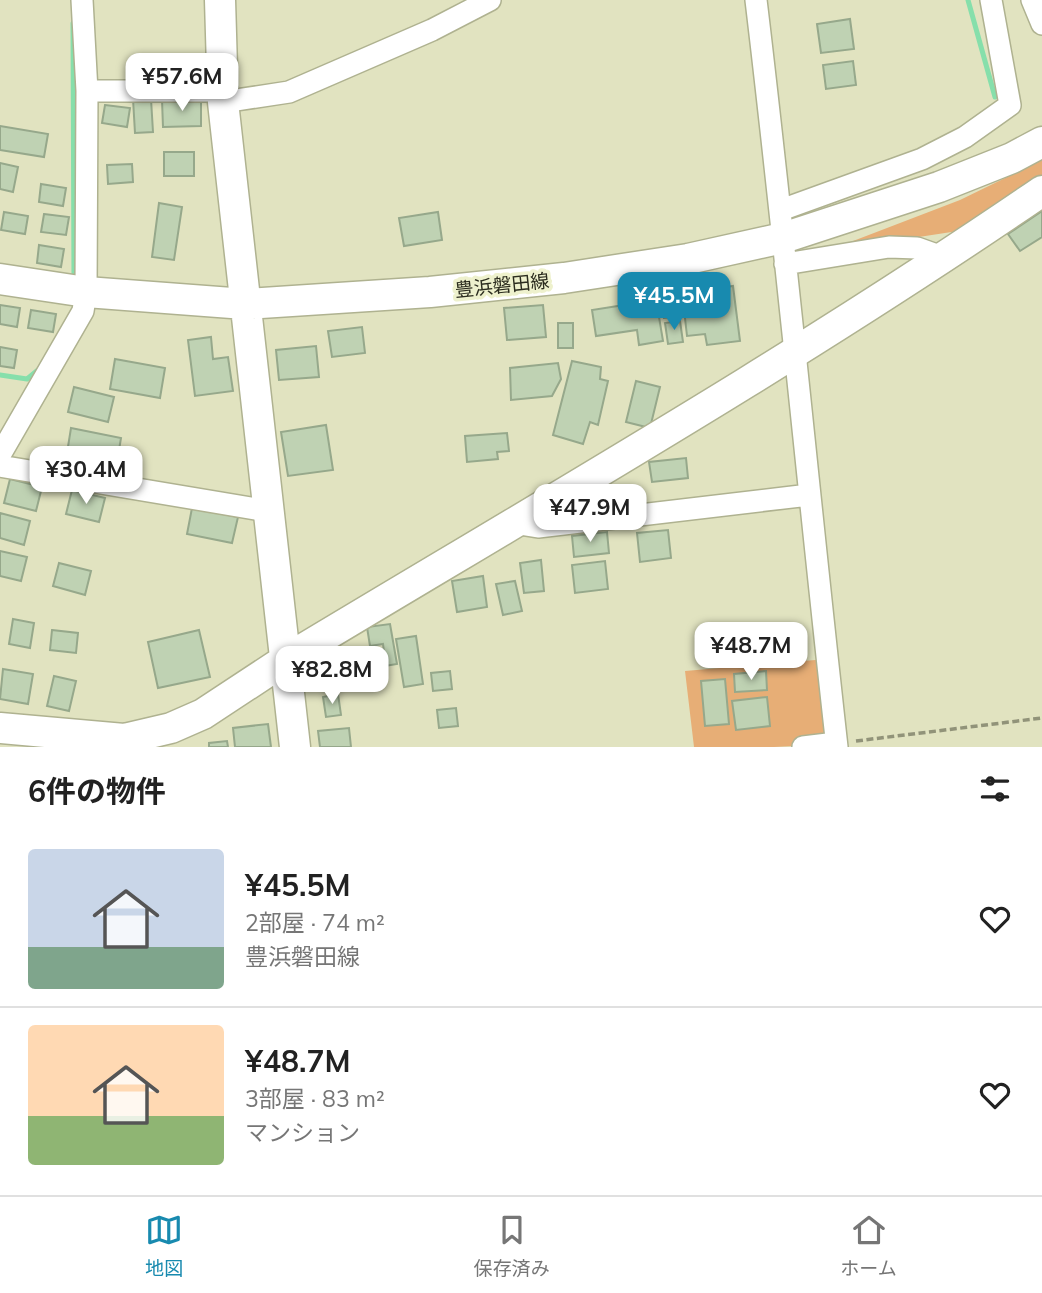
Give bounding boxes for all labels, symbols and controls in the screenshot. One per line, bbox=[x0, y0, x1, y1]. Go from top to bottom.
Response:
pin: ¥57.6M bbox=[125, 54, 239, 113]
text: ¥57.6M bbox=[142, 61, 222, 90]
street label: 豊浜磐田線 bbox=[453, 268, 551, 302]
pin: ¥45.5M bbox=[617, 272, 731, 332]
text: ¥45.5M bbox=[634, 280, 714, 309]
pin: ¥30.4M bbox=[29, 447, 143, 506]
text: ¥30.4M bbox=[46, 454, 126, 483]
pin: ¥47.9M bbox=[533, 484, 647, 544]
text: ¥47.9M bbox=[550, 492, 630, 521]
pin: ¥48.7M bbox=[694, 622, 808, 682]
text: ¥48.7M bbox=[711, 630, 791, 659]
pin: ¥82.8M bbox=[275, 646, 389, 706]
text: ¥82.8M bbox=[292, 654, 372, 683]
icon: filters bbox=[976, 770, 1014, 808]
text: 6件の物件 bbox=[28, 772, 166, 810]
text: ¥45.5M bbox=[245, 866, 351, 904]
icon: home bbox=[84, 877, 168, 961]
icon: heart bbox=[976, 900, 1014, 938]
text: 2部屋 · 74 m² bbox=[245, 908, 385, 937]
text: 豊浜磐田線 bbox=[245, 942, 360, 971]
text: ¥48.7M bbox=[245, 1042, 351, 1080]
icon: home bbox=[84, 1053, 168, 1137]
icon: heart bbox=[976, 1076, 1014, 1114]
text: 3部屋 · 83 m² bbox=[245, 1084, 385, 1113]
text: マンション bbox=[245, 1118, 360, 1147]
tab: 地図 bbox=[145, 1211, 183, 1280]
tab: 保存済み bbox=[474, 1211, 550, 1280]
tab: ホーム bbox=[840, 1211, 897, 1280]

